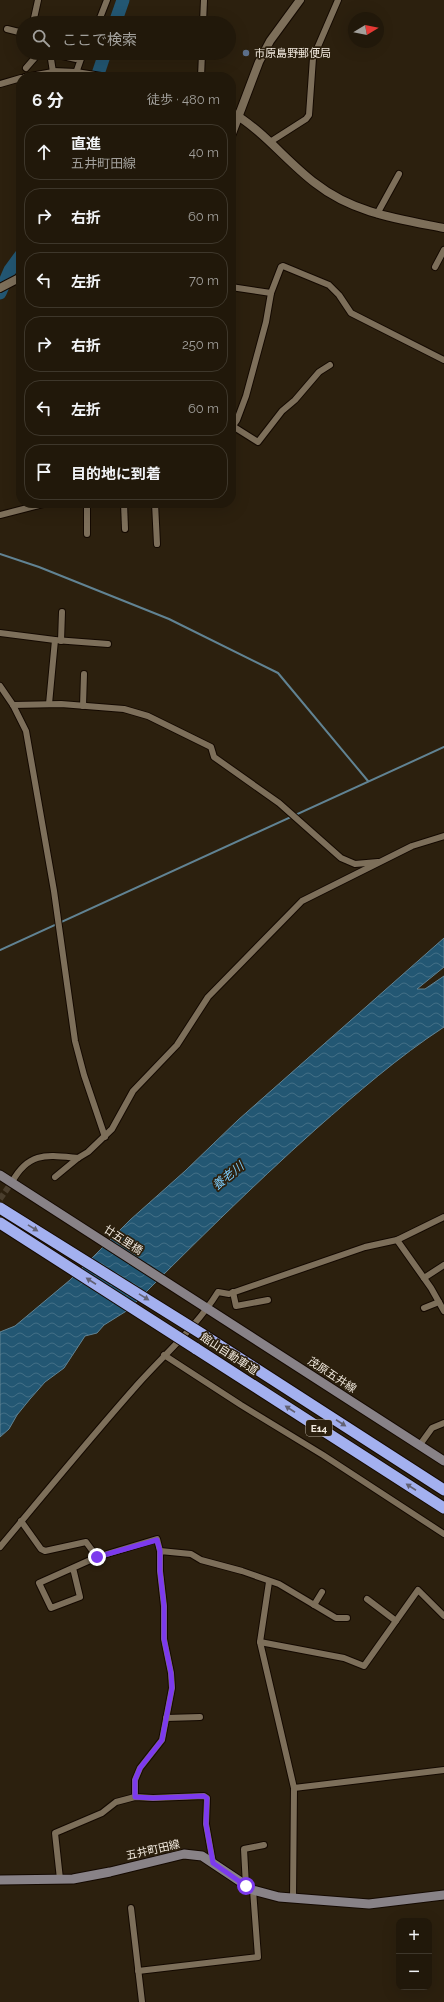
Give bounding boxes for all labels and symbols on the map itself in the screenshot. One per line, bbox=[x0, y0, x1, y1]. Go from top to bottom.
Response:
north arrow bbox=[348, 12, 384, 48]
place label: 市原島野郵便局 bbox=[254, 47, 331, 60]
marker: 市原島野郵便局 bbox=[241, 48, 251, 58]
water label: 養老川 bbox=[210, 1158, 248, 1193]
street label: 廿五里橋 bbox=[101, 1223, 145, 1257]
one-way arrow bbox=[28, 1224, 38, 1232]
one-way arrow bbox=[86, 1277, 96, 1285]
one-way arrow bbox=[139, 1293, 149, 1301]
street label: 館山自動車道 bbox=[198, 1331, 260, 1377]
street label: 茂原五井線 bbox=[305, 1355, 359, 1395]
one-way arrow bbox=[285, 1405, 296, 1413]
one-way arrow bbox=[335, 1419, 347, 1426]
road number: E14 bbox=[306, 1420, 332, 1436]
one-way arrow bbox=[406, 1483, 416, 1491]
route end bbox=[88, 1548, 106, 1566]
street label: 五井町田線 bbox=[125, 1837, 181, 1863]
route start bbox=[237, 1877, 255, 1895]

